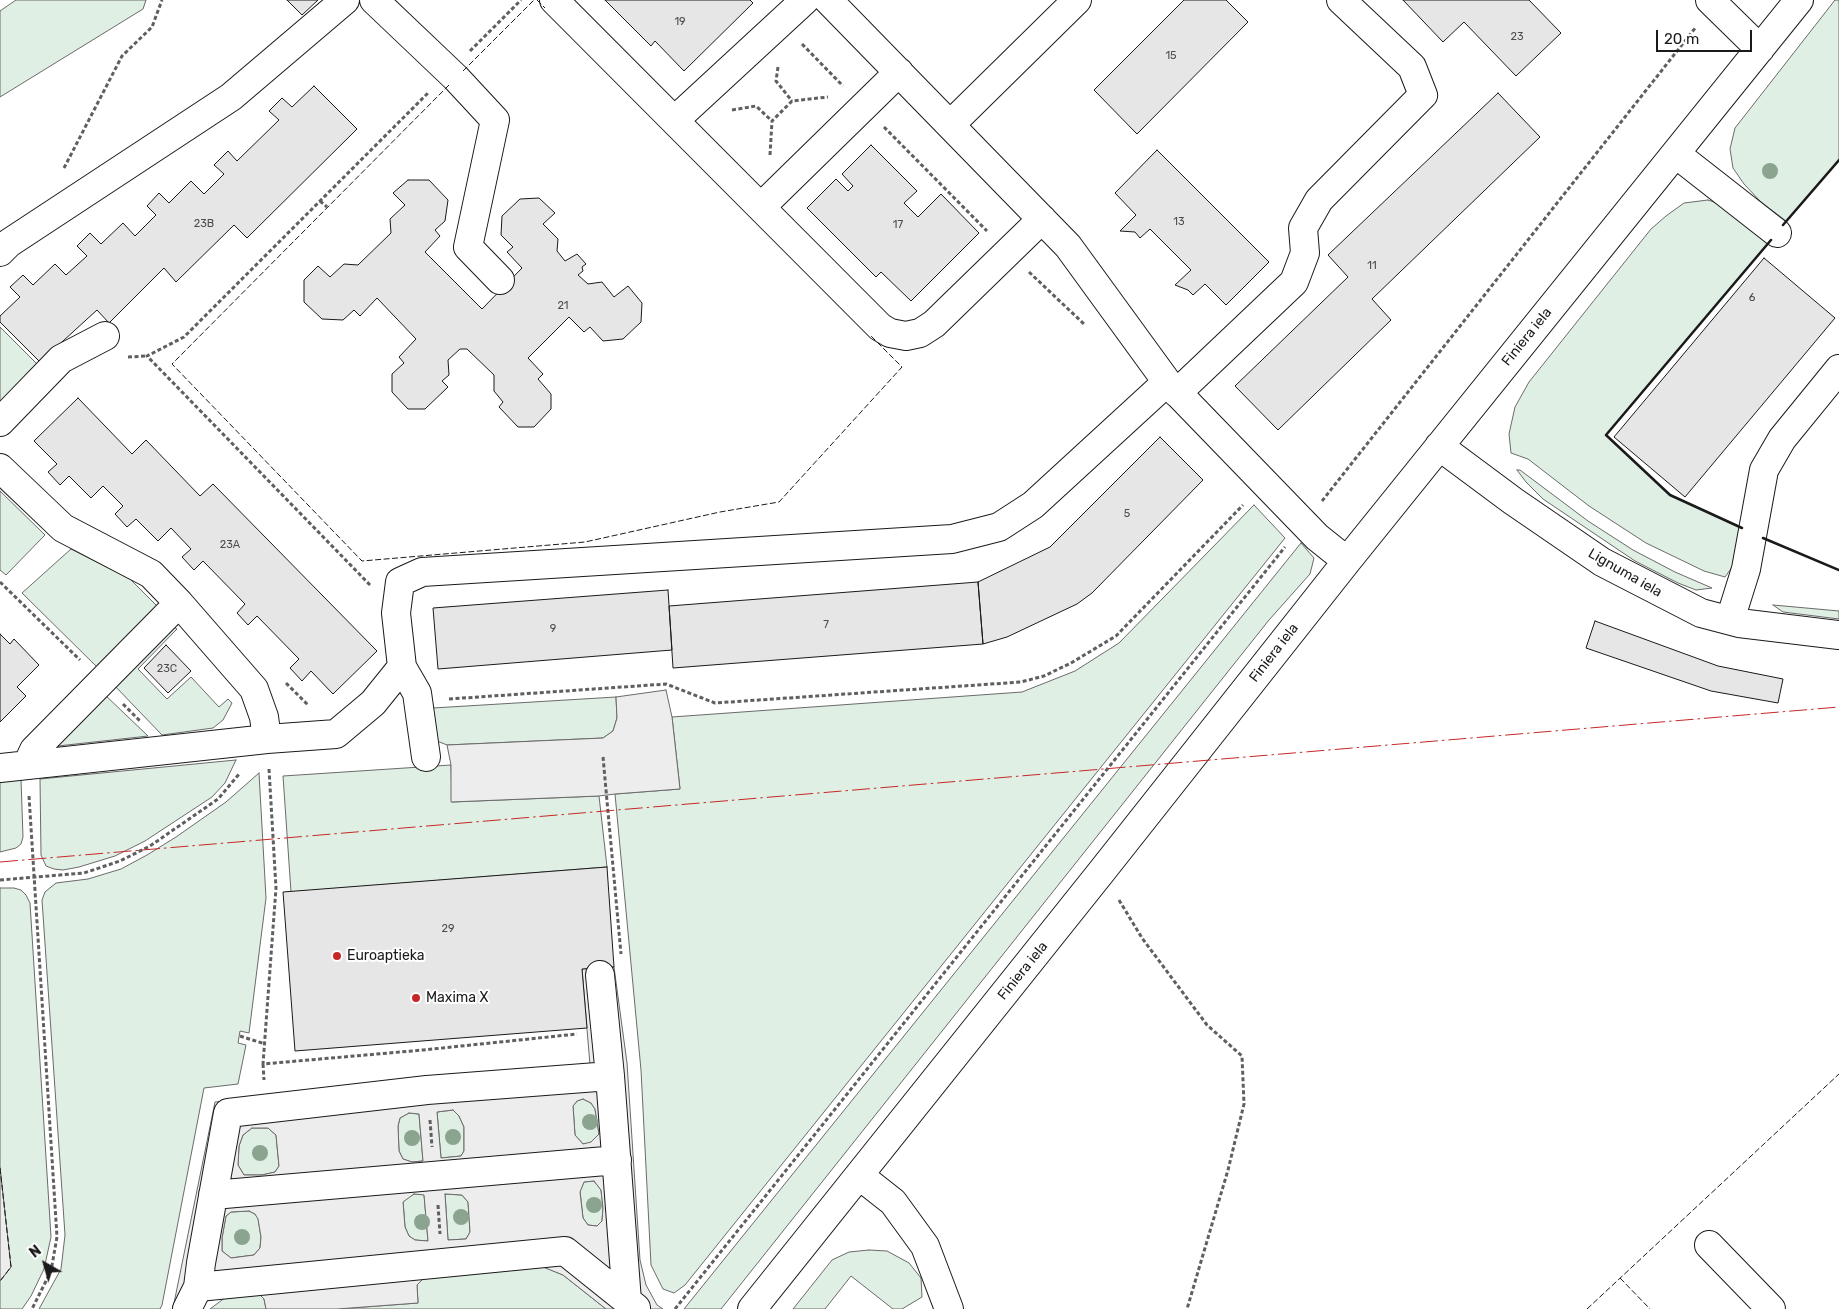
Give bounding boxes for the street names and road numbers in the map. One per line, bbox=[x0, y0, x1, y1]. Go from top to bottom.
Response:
street label: Finiera iela bbox=[1498, 305, 1556, 369]
street label: Lignuma iela bbox=[1585, 545, 1665, 601]
street label: Finiera iela bbox=[1246, 620, 1302, 686]
street label: Finiera iela bbox=[994, 939, 1052, 1003]

